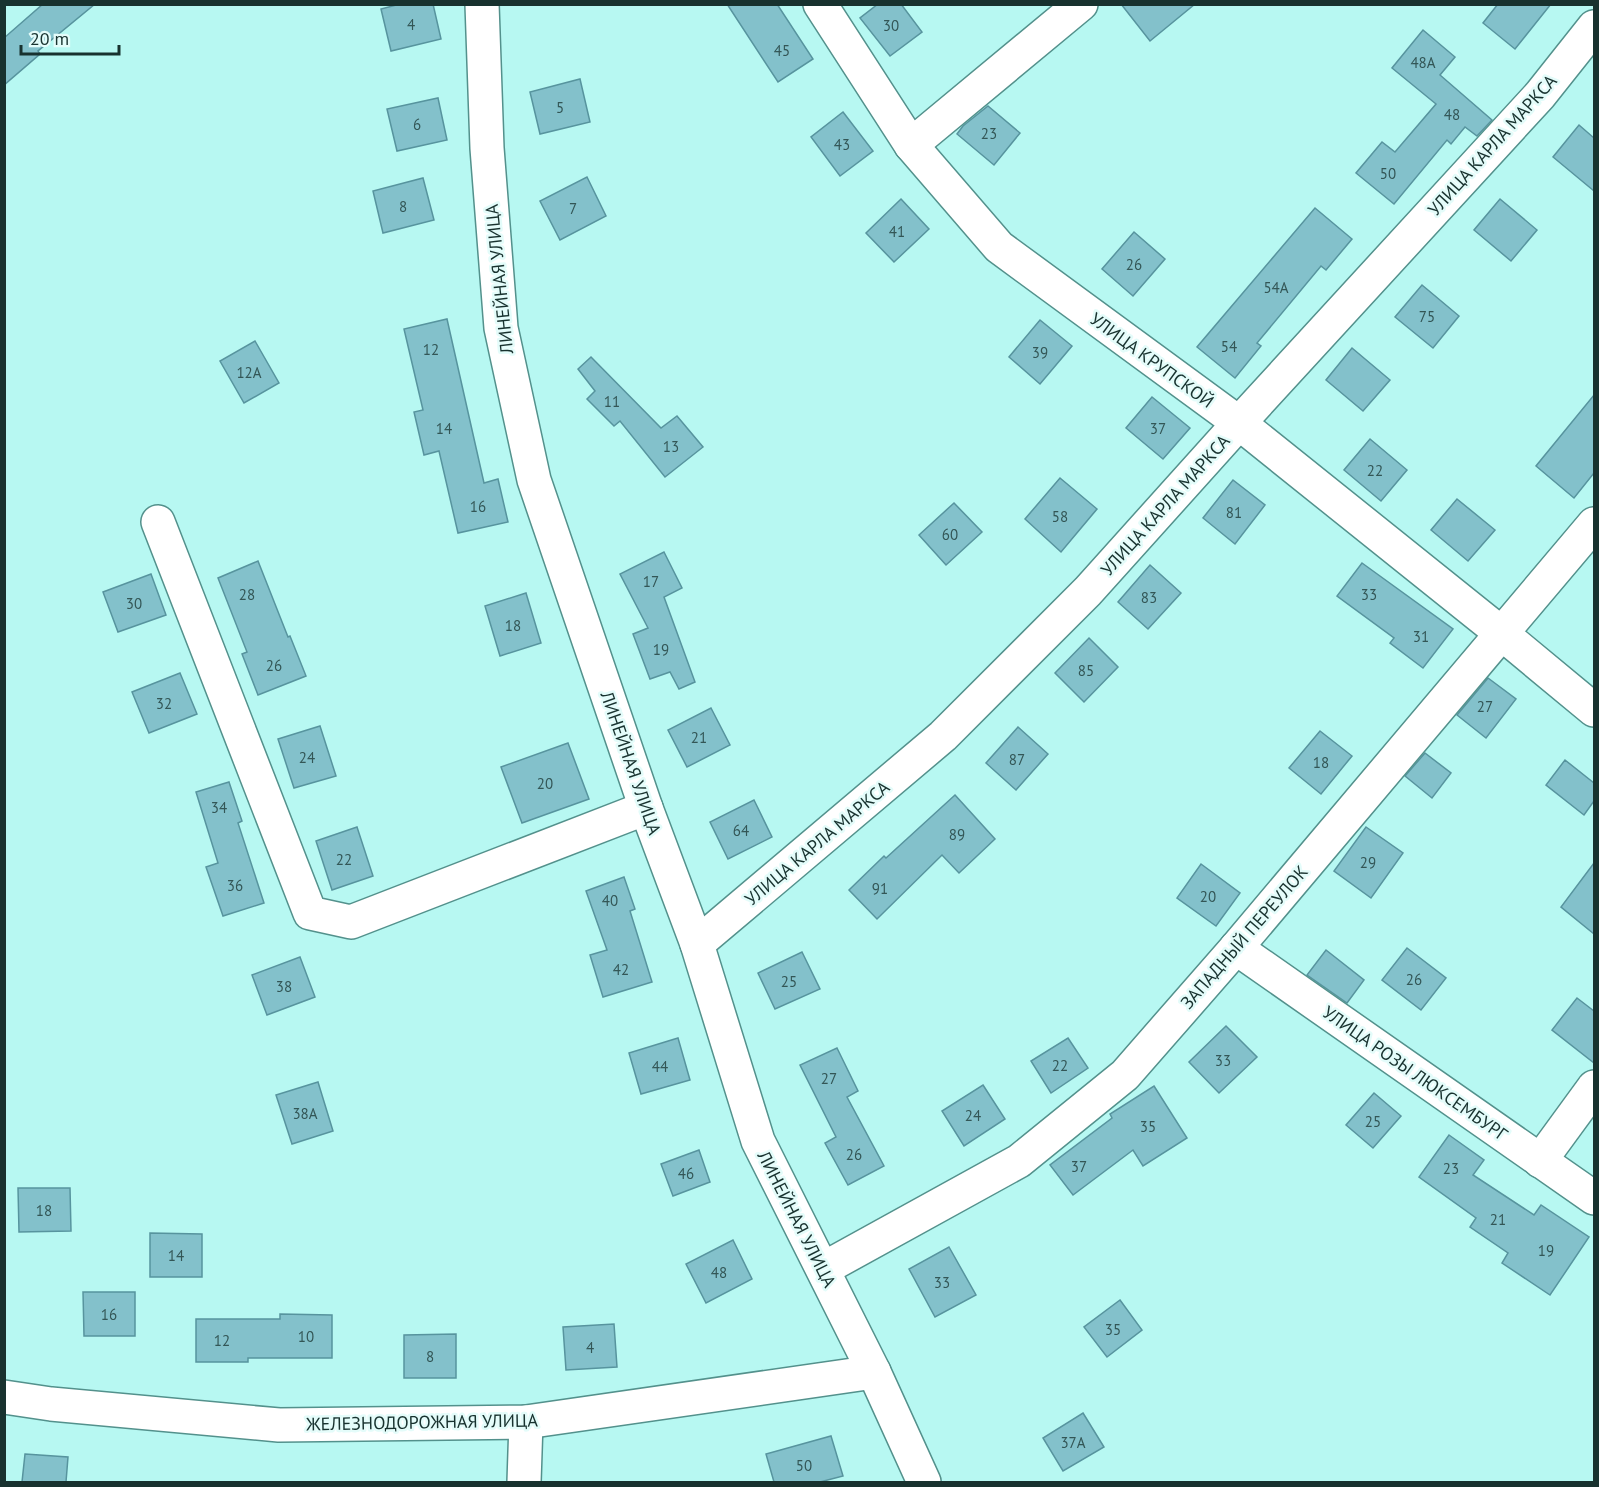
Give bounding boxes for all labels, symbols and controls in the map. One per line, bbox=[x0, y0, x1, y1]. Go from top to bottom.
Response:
house number: 4 bbox=[407, 15, 415, 34]
house number: 30 bbox=[883, 16, 899, 35]
scale bar bbox=[21, 18, 118, 56]
text: 20 m bbox=[30, 27, 69, 50]
house number: 45 bbox=[774, 41, 790, 60]
house number: 48А bbox=[1410, 53, 1436, 72]
street label: УЛИЦА КАРЛА МАРКСА bbox=[1423, 69, 1562, 220]
house number: 5 bbox=[556, 98, 564, 117]
house number: 48 bbox=[1444, 105, 1460, 124]
house number: 6 bbox=[413, 115, 421, 134]
house number: 23 bbox=[981, 124, 997, 143]
house number: 43 bbox=[834, 135, 850, 154]
house number: 50 bbox=[1380, 164, 1396, 183]
house number: 8 bbox=[399, 197, 407, 216]
house number: 7 bbox=[569, 199, 577, 218]
street label: ЛИНЕЙНАЯ УЛИЦА bbox=[480, 203, 518, 356]
house number: 41 bbox=[889, 222, 905, 241]
house number: 26 bbox=[1126, 255, 1142, 274]
house number: 54А bbox=[1263, 278, 1289, 297]
street label: УЛИЦА КРУПСКОЙ bbox=[1085, 307, 1219, 413]
house number: 75 bbox=[1419, 307, 1435, 326]
house number: 54 bbox=[1221, 337, 1237, 356]
house number: 12 bbox=[423, 340, 439, 359]
house number: 39 bbox=[1032, 343, 1048, 362]
house number: 12А bbox=[236, 363, 262, 382]
house number: 11 bbox=[604, 392, 620, 411]
house number: 14 bbox=[436, 419, 452, 438]
house number: 37 bbox=[1150, 419, 1166, 438]
street label: УЛИЦА КАРЛА МАРКСА bbox=[1096, 429, 1235, 580]
house number: 13 bbox=[663, 437, 679, 456]
house number: 22 bbox=[1367, 461, 1383, 480]
house number: 16 bbox=[470, 497, 486, 516]
house number: 81 bbox=[1226, 503, 1242, 522]
house number: 58 bbox=[1052, 507, 1068, 526]
house number: 60 bbox=[942, 525, 958, 544]
house number: 17 bbox=[643, 572, 659, 591]
house number: 28 bbox=[239, 585, 255, 604]
house number: 33 bbox=[1361, 585, 1377, 604]
house number: 83 bbox=[1141, 588, 1157, 607]
house number: 30 bbox=[126, 594, 142, 613]
house number: 18 bbox=[505, 616, 521, 635]
house number: 31 bbox=[1413, 627, 1429, 646]
house number: 19 bbox=[653, 640, 669, 659]
house number: 26 bbox=[266, 656, 282, 675]
house number: 85 bbox=[1078, 661, 1094, 680]
street label: ЛИНЕЙНАЯ УЛИЦА bbox=[595, 687, 667, 838]
house number: 32 bbox=[156, 694, 172, 713]
house number: 27 bbox=[1477, 697, 1493, 716]
house number: 21 bbox=[691, 728, 707, 747]
house number: 24 bbox=[299, 748, 315, 767]
house number: 87 bbox=[1009, 750, 1025, 769]
house number: 18 bbox=[1313, 753, 1329, 772]
house number: 20 bbox=[537, 774, 553, 793]
street label: УЛИЦА КАРЛА МАРКСА bbox=[740, 775, 894, 910]
house number: 34 bbox=[211, 798, 227, 817]
house number: 64 bbox=[733, 821, 749, 840]
house number: 89 bbox=[949, 825, 965, 844]
house number: 22 bbox=[336, 850, 352, 869]
house number: 29 bbox=[1360, 853, 1376, 872]
street label: ЗАПАДНЫЙ ПЕРЕУЛОК bbox=[1175, 860, 1313, 1014]
house number: 36 bbox=[227, 876, 243, 895]
house number: 91 bbox=[872, 879, 888, 898]
house number: 20 bbox=[1200, 887, 1216, 906]
house number: 40 bbox=[602, 891, 618, 910]
house number: 42 bbox=[613, 960, 629, 979]
house number: 26 bbox=[1406, 970, 1422, 989]
house number: 25 bbox=[781, 972, 797, 991]
house number: 38 bbox=[276, 977, 292, 996]
street label: УЛИЦА РОЗЫ ЛЮКСЕМБУРГ bbox=[1318, 1000, 1513, 1146]
house number: 33 bbox=[1215, 1051, 1231, 1070]
house number: 22 bbox=[1052, 1056, 1068, 1075]
house number: 44 bbox=[652, 1057, 668, 1076]
house number: 27 bbox=[821, 1069, 837, 1088]
house number: 38А bbox=[292, 1104, 318, 1123]
house number: 24 bbox=[965, 1106, 981, 1125]
house number: 25 bbox=[1365, 1112, 1381, 1131]
house number: 35 bbox=[1140, 1117, 1156, 1136]
house number: 26 bbox=[846, 1145, 862, 1164]
street label: ЛИНЕЙНАЯ УЛИЦА bbox=[752, 1146, 842, 1292]
house number: 37 bbox=[1071, 1157, 1087, 1176]
house number: 23 bbox=[1443, 1159, 1459, 1178]
house number: 46 bbox=[678, 1164, 694, 1183]
house number: 18 bbox=[36, 1201, 52, 1220]
house number: 21 bbox=[1490, 1210, 1506, 1229]
house number: 19 bbox=[1538, 1241, 1554, 1260]
house number: 14 bbox=[168, 1246, 184, 1265]
house number: 48 bbox=[711, 1263, 727, 1282]
house number: 33 bbox=[934, 1273, 950, 1292]
house number: 16 bbox=[101, 1305, 117, 1324]
house number: 35 bbox=[1105, 1320, 1121, 1339]
house number: 10 bbox=[298, 1327, 314, 1346]
house number: 12 bbox=[214, 1331, 230, 1350]
house number: 4 bbox=[586, 1338, 594, 1357]
house number: 8 bbox=[426, 1347, 434, 1366]
street label: ЖЕЛЕЗНОДОРОЖНАЯ УЛИЦА bbox=[305, 1408, 538, 1436]
house number: 37А bbox=[1060, 1433, 1086, 1452]
house number: 50 bbox=[796, 1456, 812, 1475]

